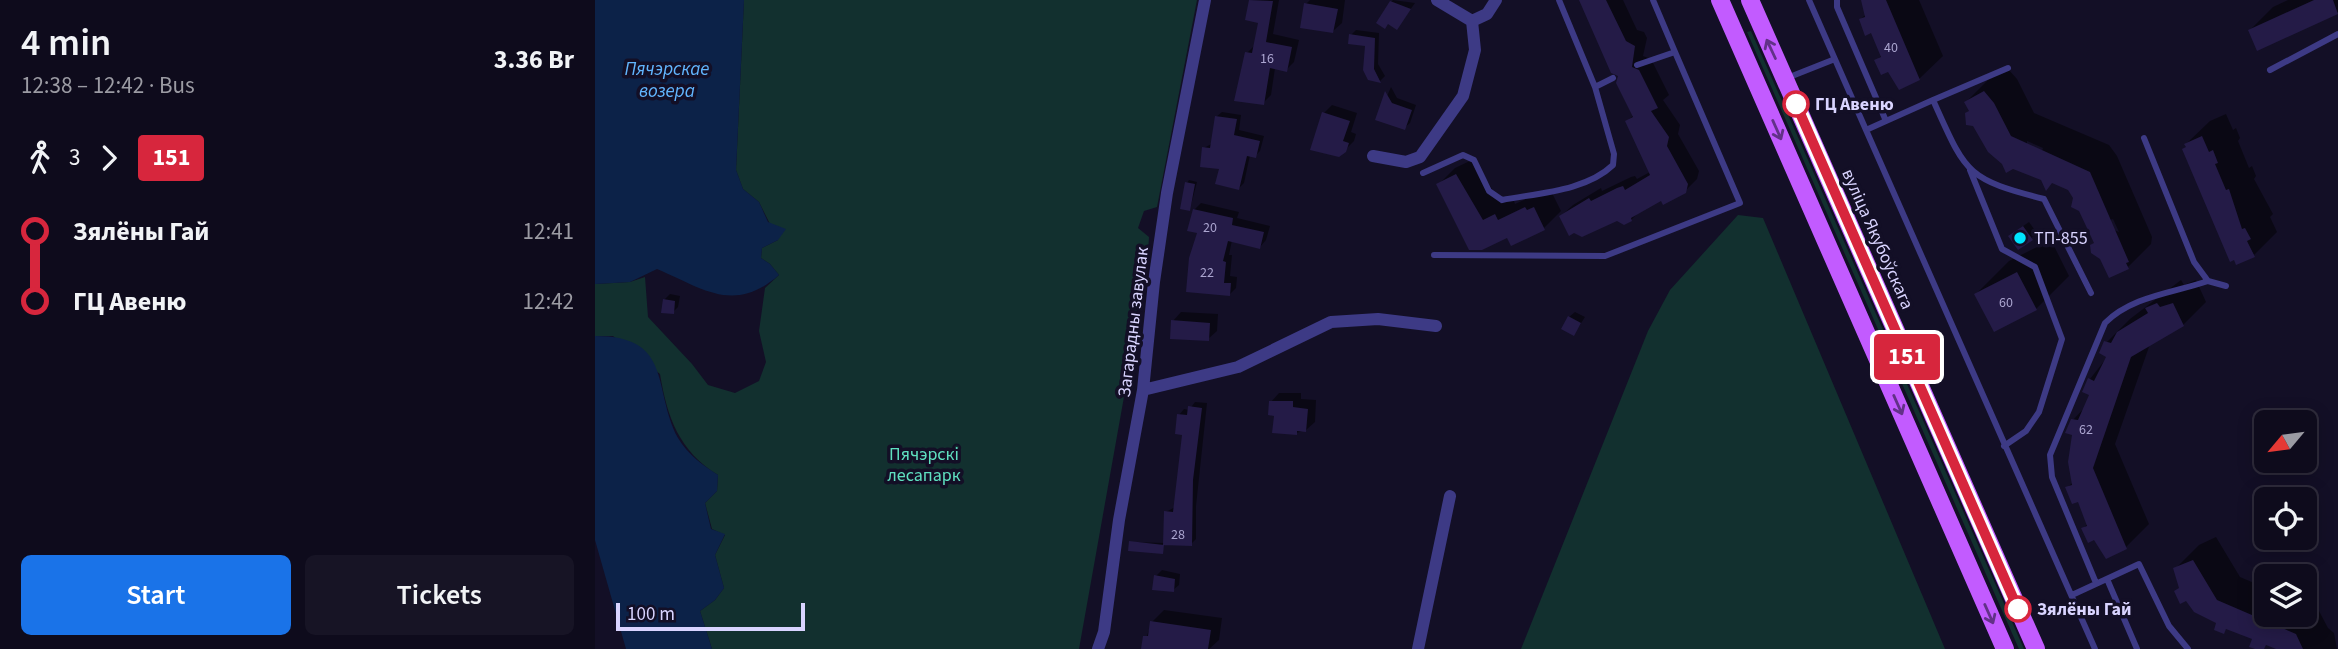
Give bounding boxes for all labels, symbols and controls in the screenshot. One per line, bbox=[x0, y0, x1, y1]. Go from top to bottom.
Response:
text: 4 min bbox=[21, 16, 111, 70]
house number: 40 bbox=[1884, 38, 1898, 58]
one-way arrow bbox=[1764, 39, 1777, 60]
text: 3.36 Br bbox=[494, 41, 574, 78]
house number: 16 bbox=[1260, 49, 1274, 69]
water label: Пячэрскае возера bbox=[625, 56, 709, 105]
text: 12:38 – 12:42 · Bus bbox=[21, 69, 195, 102]
marker: ГЦ Авеню bbox=[1783, 91, 1809, 117]
place label: ГЦ Авеню bbox=[1815, 92, 1894, 117]
one-way arrow bbox=[1771, 118, 1784, 140]
icon: walk bbox=[21, 139, 59, 177]
icon: forward bbox=[90, 139, 128, 177]
text: 151 bbox=[152, 140, 190, 175]
text: 3 bbox=[69, 141, 80, 174]
street label: вуліца Якубоўскага bbox=[1835, 165, 1920, 313]
text: Зялёны Гай bbox=[73, 213, 210, 250]
text: 12:41 bbox=[523, 215, 574, 248]
house number: 20 bbox=[1203, 218, 1217, 238]
place label: ТП-855 bbox=[2034, 226, 2088, 251]
marker: ТП-855 bbox=[2012, 230, 2028, 246]
street label: Загарадны завулак bbox=[1112, 245, 1155, 399]
house number: 22 bbox=[1200, 263, 1214, 283]
text: ГЦ Авеню bbox=[73, 283, 187, 320]
text: 12:42 bbox=[523, 285, 574, 318]
house number: 60 bbox=[1999, 293, 2013, 313]
line badge: 151 bbox=[1867, 334, 1947, 380]
text: 151 bbox=[1888, 339, 1926, 374]
one-way arrow bbox=[1892, 394, 1905, 416]
north arrow bbox=[2254, 410, 2317, 472]
map controls bbox=[2254, 410, 2317, 627]
house number: 62 bbox=[2079, 420, 2093, 440]
park label: Пячэрскі лесапарк bbox=[887, 442, 961, 488]
button: locate bbox=[2254, 487, 2317, 550]
house number: 28 bbox=[1171, 525, 1185, 545]
button: Start bbox=[21, 555, 291, 635]
button: Tickets bbox=[305, 555, 574, 635]
button: layers bbox=[2254, 564, 2317, 627]
marker: Зялёны Гай bbox=[2005, 596, 2031, 622]
place label: Зялёны Гай bbox=[2037, 597, 2132, 622]
scale bar bbox=[616, 600, 805, 632]
text: 100 m bbox=[627, 601, 675, 628]
one-way arrow bbox=[1983, 603, 1996, 624]

